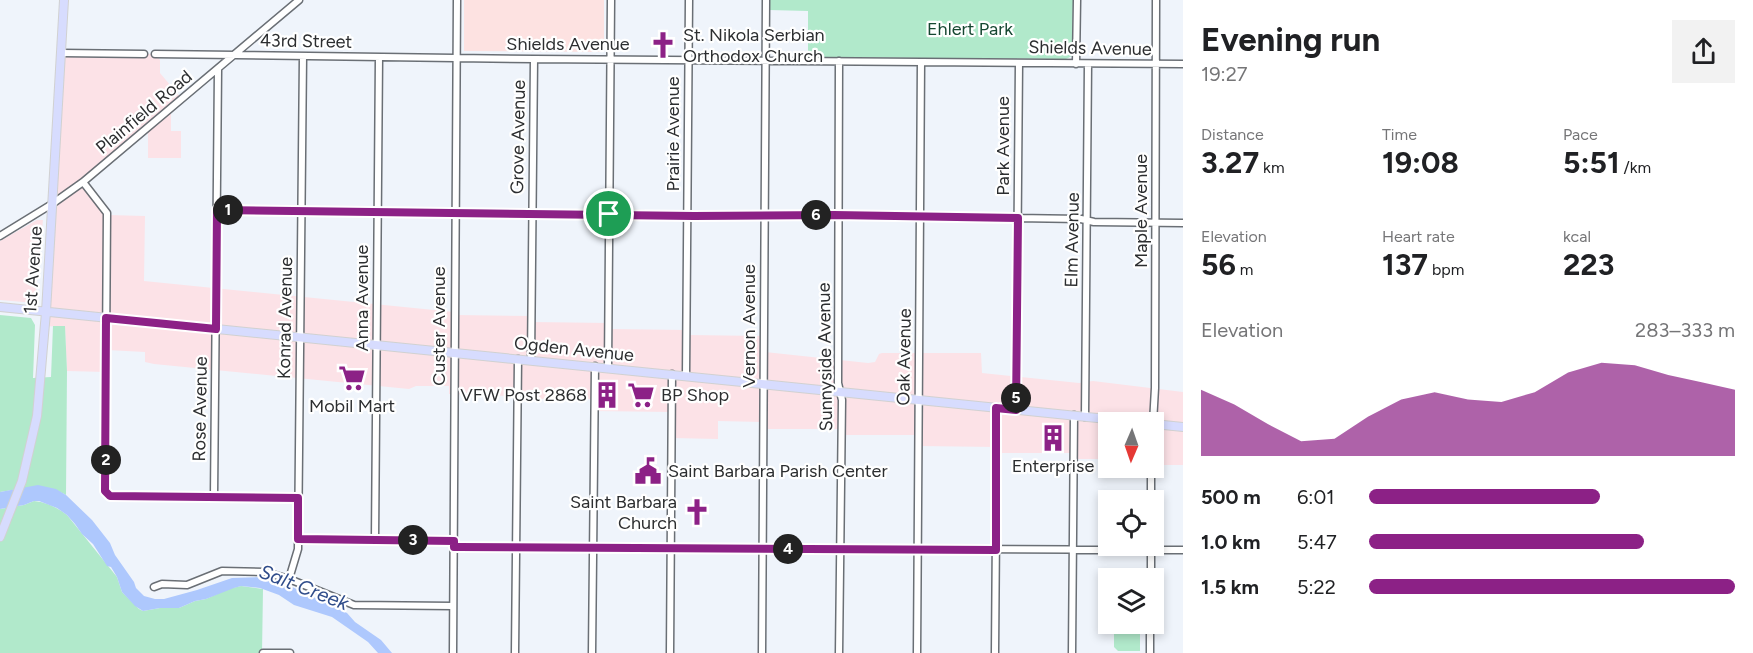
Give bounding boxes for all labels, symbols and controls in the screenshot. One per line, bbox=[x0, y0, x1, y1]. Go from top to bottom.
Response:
park label: Ehlert Park bbox=[927, 18, 1013, 40]
text: Evening run bbox=[1201, 20, 1380, 59]
button: share bbox=[1672, 20, 1735, 83]
place label: St. Nikola Serbian Orthodox Church bbox=[683, 24, 825, 67]
street label: 43rd Street bbox=[260, 29, 353, 53]
church icon: St. Nikola Serbian Orthodox Church bbox=[648, 30, 678, 60]
street label: Shields Avenue bbox=[506, 33, 630, 55]
street label: Shields Avenue bbox=[1028, 36, 1152, 60]
text: 19:27 bbox=[1201, 62, 1248, 86]
street label: Plainfield Road bbox=[91, 65, 197, 159]
street label: Prairie Avenue bbox=[662, 76, 684, 192]
street label: Grove Avenue bbox=[506, 80, 530, 194]
street label: Park Avenue bbox=[992, 96, 1014, 196]
text: Distance bbox=[1201, 125, 1264, 144]
text: Time bbox=[1382, 125, 1417, 144]
text: Pace bbox=[1563, 125, 1598, 144]
text: 3.27 bbox=[1201, 144, 1259, 181]
text: 19:08 bbox=[1382, 144, 1459, 181]
text: 5:51 bbox=[1563, 144, 1620, 181]
street label: Maple Avenue bbox=[1130, 154, 1152, 268]
text: km bbox=[1259, 158, 1285, 177]
text: /km bbox=[1620, 158, 1651, 177]
pin bbox=[583, 188, 634, 239]
street label: Elm Avenue bbox=[1060, 192, 1084, 288]
pin: 1 bbox=[213, 195, 243, 225]
icon: arrive bbox=[592, 197, 625, 230]
text: 1 bbox=[225, 200, 231, 219]
pin: 6 bbox=[801, 200, 831, 230]
text: 6 bbox=[811, 205, 821, 224]
street label: 1st Avenue bbox=[19, 225, 47, 315]
text: Elevation bbox=[1201, 227, 1267, 246]
text: Heart rate bbox=[1382, 227, 1455, 246]
text: kcal bbox=[1563, 227, 1591, 246]
street label: Anna Avenue bbox=[351, 244, 373, 351]
text: 56 bbox=[1201, 246, 1236, 283]
text: 137 bbox=[1382, 246, 1428, 283]
text: 223 bbox=[1563, 246, 1614, 283]
street label: Konrad Avenue bbox=[273, 256, 297, 379]
text: m bbox=[1236, 260, 1253, 279]
text: bpm bbox=[1428, 260, 1464, 279]
street label: Vernon Avenue bbox=[738, 264, 760, 388]
street label: Custer Avenue bbox=[428, 266, 450, 386]
street label: Sunnyside Avenue bbox=[813, 282, 837, 432]
street label: Oak Avenue bbox=[892, 308, 916, 406]
text: Elevation bbox=[1201, 318, 1283, 342]
text: 283–333 m bbox=[1635, 318, 1735, 342]
street label: Ogden Avenue bbox=[513, 332, 635, 366]
street label: Rose Avenue bbox=[188, 356, 212, 462]
supermarket icon: Mobil Mart bbox=[337, 363, 367, 393]
building icon: VFW Post 2868 bbox=[592, 380, 622, 410]
supermarket icon: BP Shop bbox=[626, 380, 656, 410]
pin: 5 bbox=[1001, 383, 1031, 413]
place label: VFW Post 2868 bbox=[460, 384, 587, 406]
place label: BP Shop bbox=[661, 384, 729, 406]
text: 5 bbox=[1011, 388, 1021, 407]
place label: Mobil Mart bbox=[309, 395, 395, 417]
north arrow bbox=[1098, 412, 1164, 478]
map controls bbox=[1098, 412, 1164, 634]
building icon: Enterprise bbox=[1038, 423, 1068, 453]
pin: 2 bbox=[91, 445, 121, 475]
text: 2 bbox=[101, 450, 111, 469]
place label: Enterprise bbox=[1012, 455, 1094, 477]
public building icon: Saint Barbara Parish Center bbox=[633, 456, 663, 486]
place label: Saint Barbara Parish Center bbox=[668, 460, 887, 482]
text: 500 m bbox=[1201, 485, 1261, 509]
text: 6:01 bbox=[1297, 485, 1334, 509]
button: locate bbox=[1098, 490, 1164, 556]
place label: Saint Barbara Church bbox=[570, 491, 677, 534]
church icon: Saint Barbara Church bbox=[682, 497, 712, 527]
pin: 3 bbox=[398, 525, 428, 555]
text: 3 bbox=[409, 530, 417, 549]
text: 1.0 km bbox=[1201, 530, 1260, 554]
text: 5:47 bbox=[1297, 530, 1337, 554]
pin: 4 bbox=[773, 534, 803, 564]
text: 4 bbox=[783, 539, 793, 558]
water label: Salt Creek bbox=[256, 559, 353, 616]
button: layers bbox=[1098, 568, 1164, 634]
text: 1.5 km bbox=[1201, 575, 1259, 599]
text: 5:22 bbox=[1297, 575, 1336, 599]

